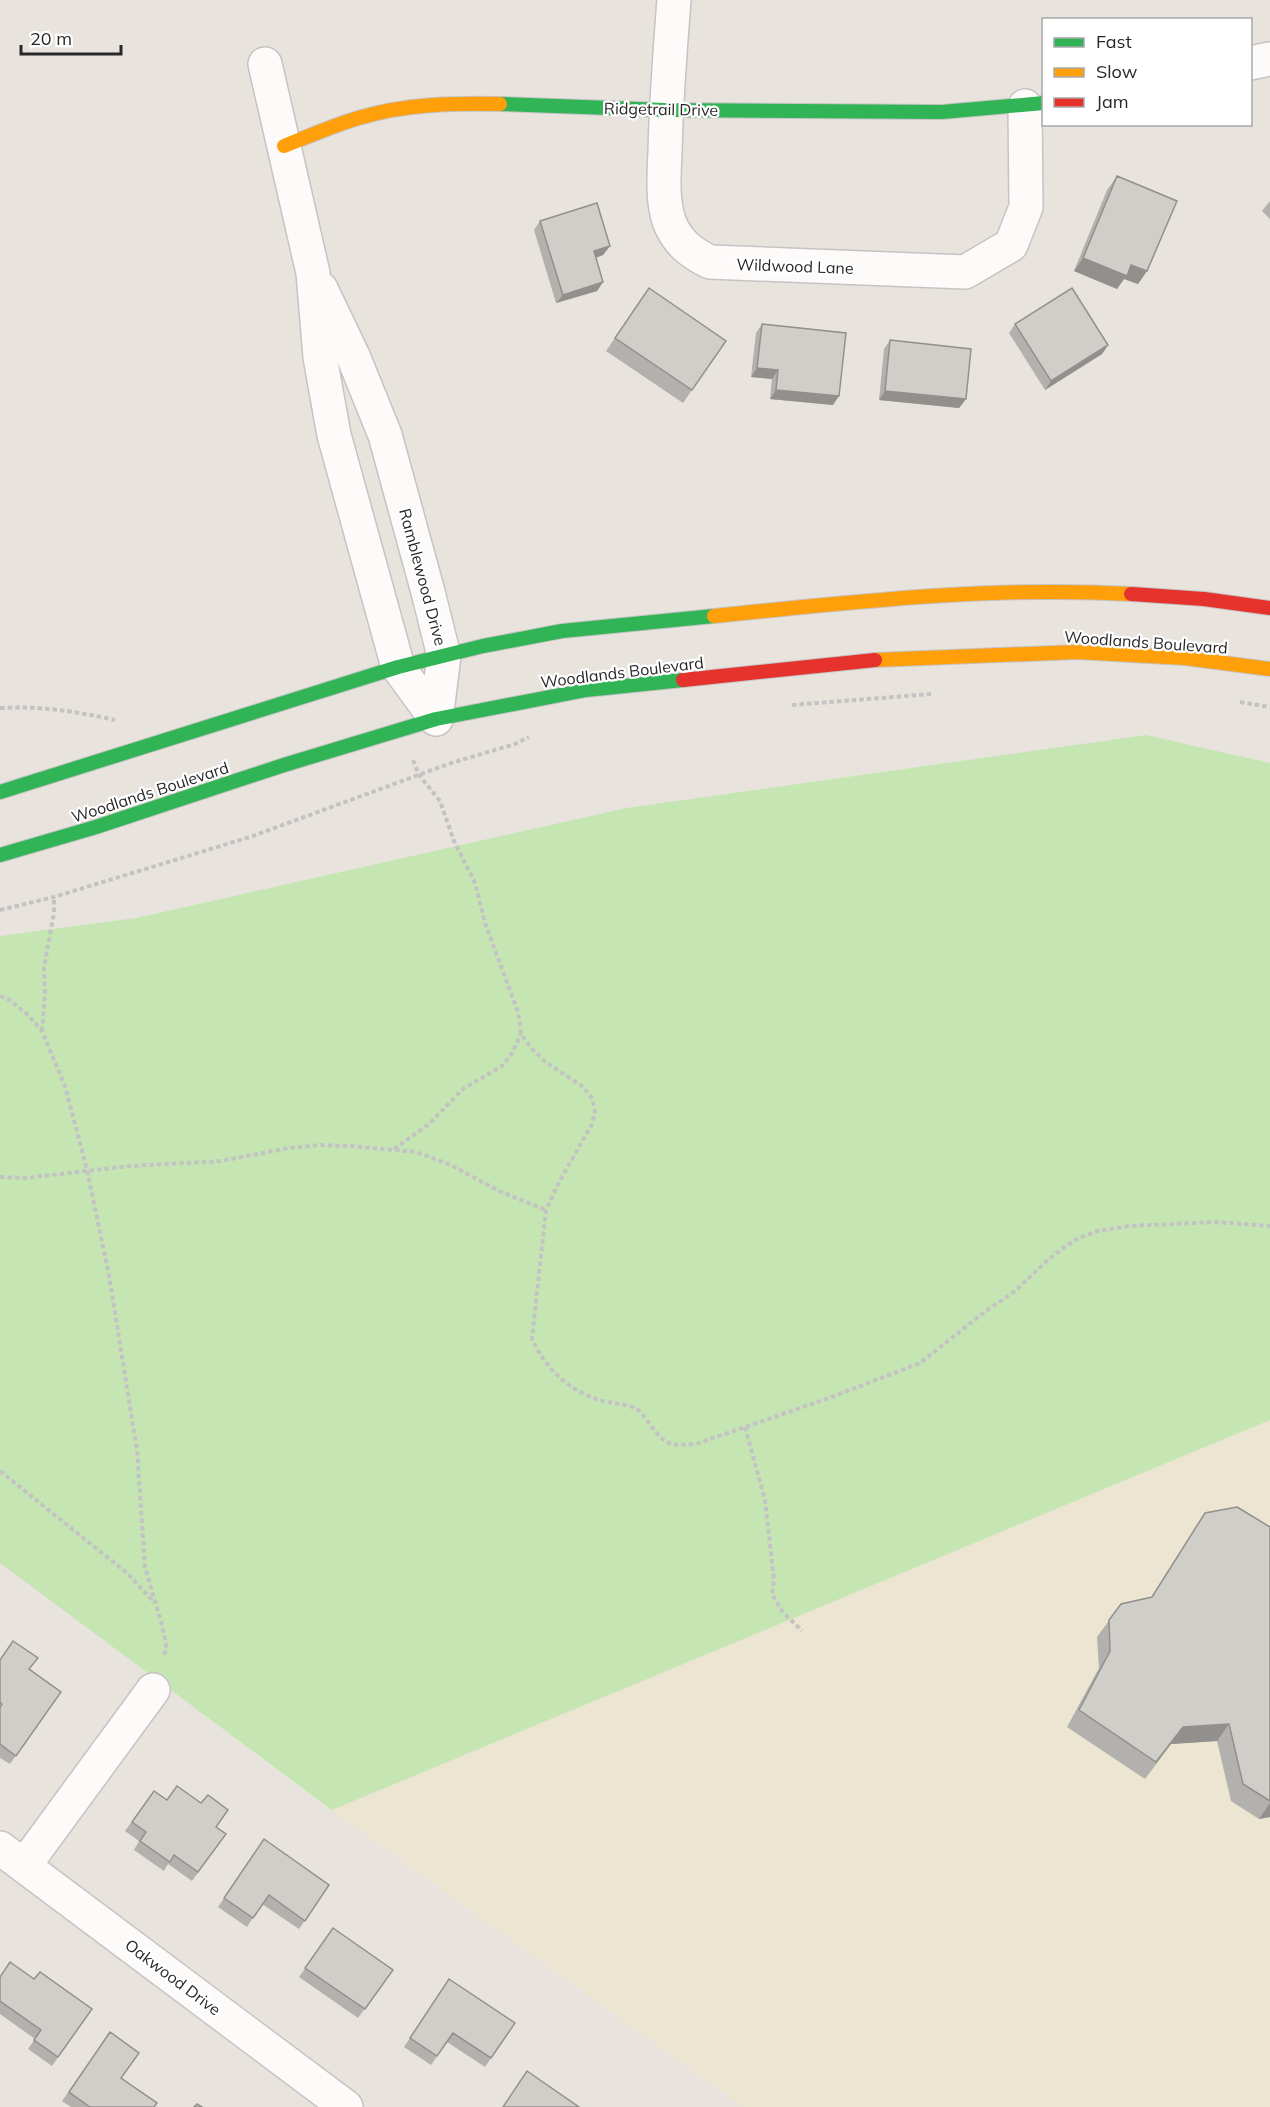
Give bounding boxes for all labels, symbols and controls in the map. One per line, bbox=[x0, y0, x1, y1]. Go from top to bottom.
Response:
scale bar bbox=[21, 18, 122, 56]
legend bbox=[1042, 18, 1252, 126]
text: 20 m bbox=[30, 27, 72, 50]
text: Fast bbox=[1096, 30, 1132, 53]
text: Slow bbox=[1096, 60, 1138, 83]
text: Jam bbox=[1096, 90, 1129, 113]
street label: Ridgetrail Drive bbox=[604, 98, 718, 120]
street label: Wildwood Lane bbox=[736, 254, 854, 278]
street label: Ramblewood Drive bbox=[395, 506, 451, 648]
street label: Woodlands Boulevard bbox=[1063, 626, 1229, 658]
street label: Woodlands Boulevard bbox=[539, 652, 705, 692]
street label: Woodlands Boulevard bbox=[69, 757, 231, 827]
street label: Oakwood Drive bbox=[121, 1935, 225, 2019]

